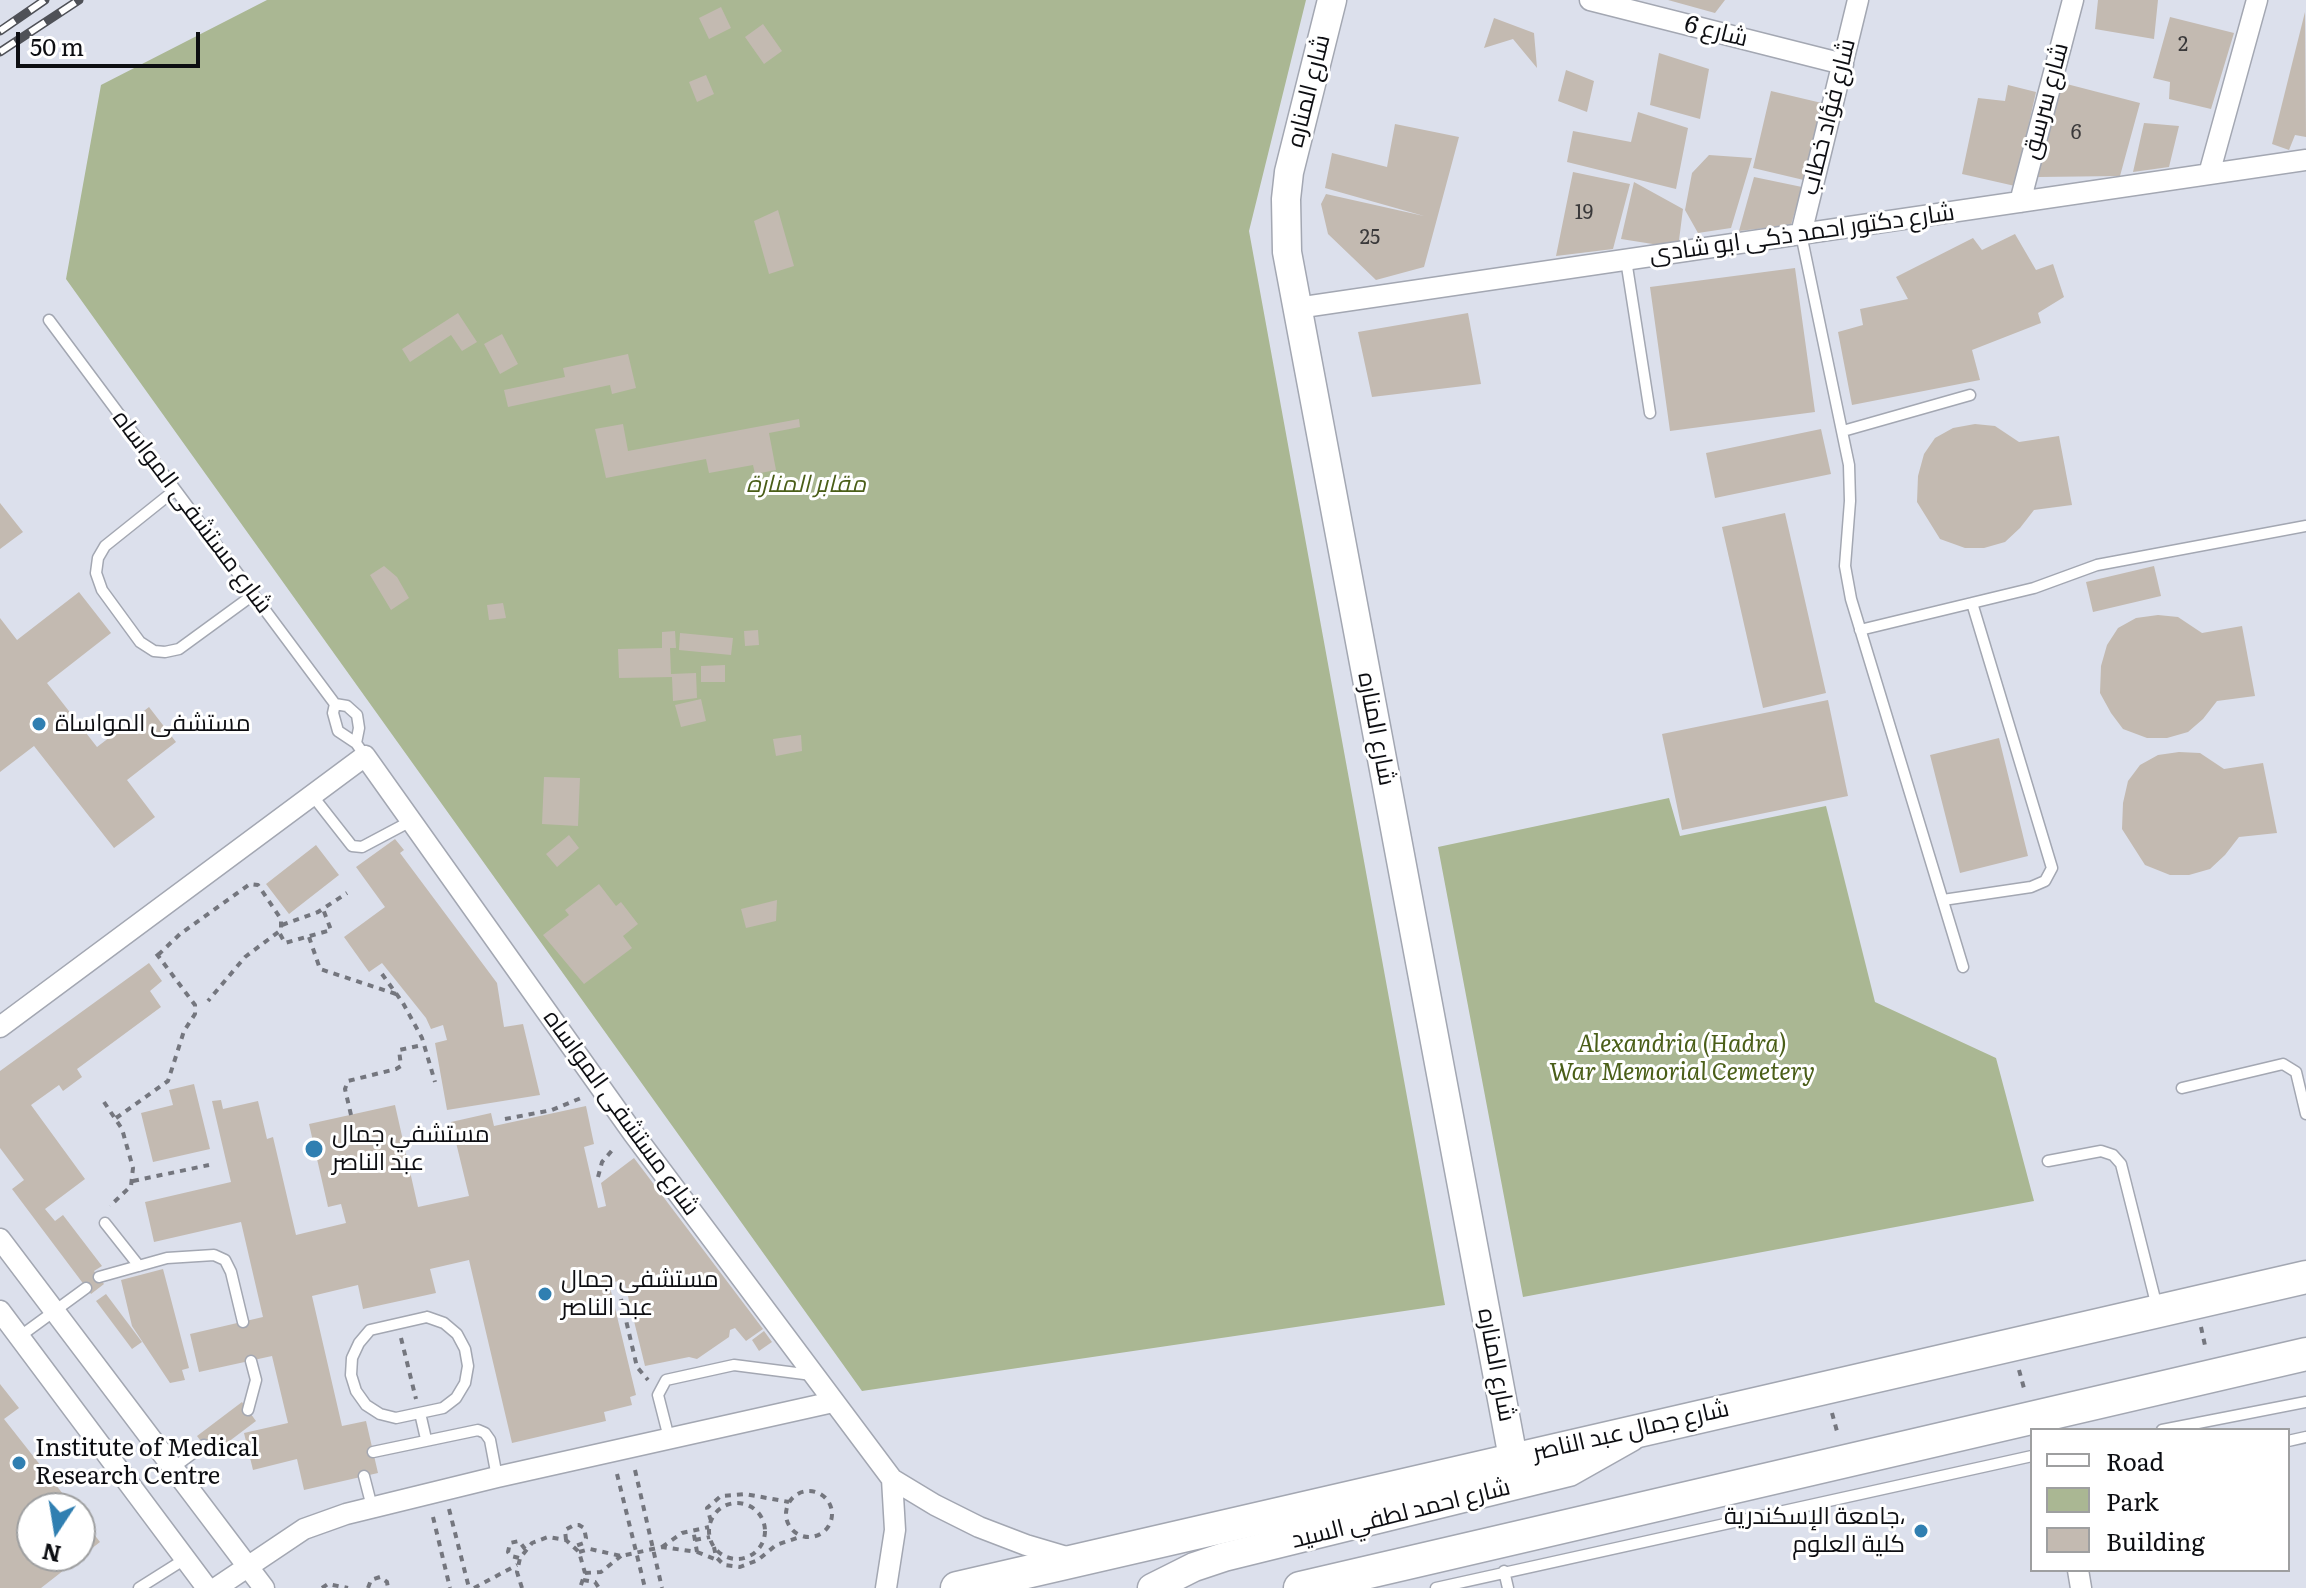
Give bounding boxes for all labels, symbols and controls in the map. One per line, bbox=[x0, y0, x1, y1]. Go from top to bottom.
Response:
street label: شارع 6 bbox=[1681, 10, 1751, 54]
scale bar bbox=[20, 16, 204, 66]
text: 50 m bbox=[30, 28, 84, 63]
street label: شارع المناره bbox=[1281, 32, 1337, 150]
house number: 2 bbox=[2178, 33, 2188, 57]
street label: شارع فؤاد خطاب bbox=[1796, 36, 1862, 198]
street label: شارع سرسق bbox=[2017, 40, 2075, 162]
house number: 6 bbox=[2071, 121, 2081, 145]
street label: شارع دكتور احمد ذكى ابو شادى bbox=[1648, 198, 1956, 270]
house number: 19 bbox=[1575, 201, 1593, 225]
house number: 25 bbox=[1360, 226, 1380, 250]
street label: شارع مستشفى المواساه bbox=[106, 405, 278, 619]
park label: مقابر المنارة bbox=[746, 471, 866, 499]
street label: شارع المناره bbox=[1351, 670, 1401, 788]
place label: مستشفى المواساة bbox=[55, 710, 251, 738]
marker: مستشفى المواساة bbox=[30, 715, 48, 733]
street label: شارع مستشفى المواساه bbox=[537, 1005, 705, 1221]
park label: Alexandria (Hadra) War Memorial Cemetery bbox=[1549, 1031, 1815, 1087]
place label: مستشفي جمال عبد الناصر bbox=[332, 1121, 490, 1177]
marker: مستشفي جمال عبد الناصر bbox=[303, 1138, 325, 1160]
place label: مستشفى جمال عبد الناصر bbox=[561, 1266, 719, 1322]
marker: مستشفى جمال عبد الناصر bbox=[536, 1285, 554, 1303]
street label: شارع المناره bbox=[1471, 1306, 1521, 1424]
street label: شارع جمال عبد الناصر bbox=[1530, 1394, 1732, 1468]
legend bbox=[2030, 1428, 2290, 1572]
place label: Institute of Medical Research Centre bbox=[35, 1435, 259, 1491]
text: Road bbox=[2106, 1443, 2164, 1478]
marker: Institute of Medical Research Centre bbox=[10, 1454, 28, 1472]
street label: شارع احمد لطفي السيد bbox=[1289, 1473, 1513, 1555]
text: Park bbox=[2106, 1483, 2159, 1518]
north arrow bbox=[16, 1492, 96, 1572]
place label: جامعة الإسكندرية، كلية العلوم bbox=[1724, 1503, 1905, 1559]
marker: جامعة الإسكندرية، كلية العلوم bbox=[1912, 1522, 1930, 1540]
text: Building bbox=[2106, 1523, 2205, 1558]
text: N bbox=[39, 1536, 64, 1572]

